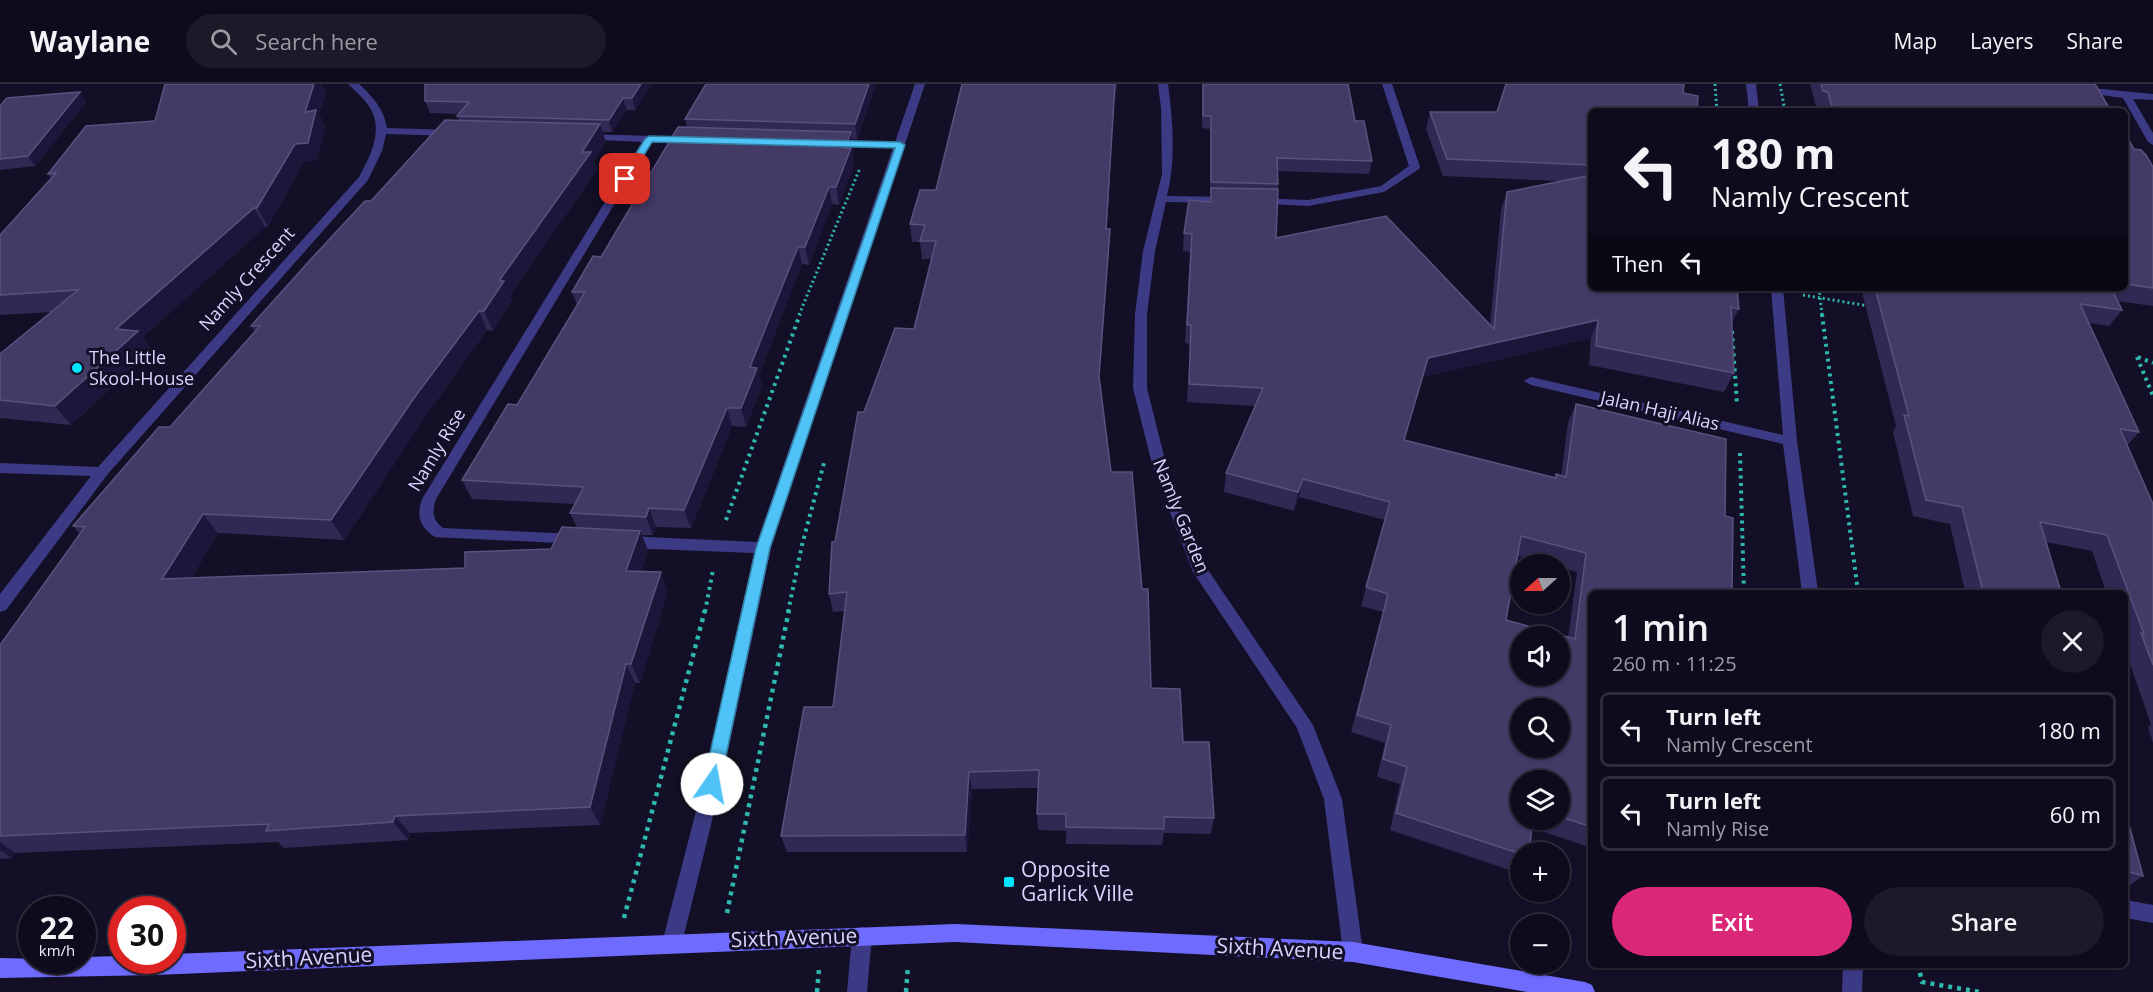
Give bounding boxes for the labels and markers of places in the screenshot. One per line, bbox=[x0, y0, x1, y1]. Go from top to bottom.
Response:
pin bbox=[599, 153, 650, 204]
place label: The Little Skool-House bbox=[89, 345, 194, 390]
marker: The Little Skool-House bbox=[70, 361, 84, 375]
place label: Opposite Garlick Ville bbox=[1021, 855, 1134, 907]
marker: Opposite Garlick Ville bbox=[1002, 875, 1016, 889]

